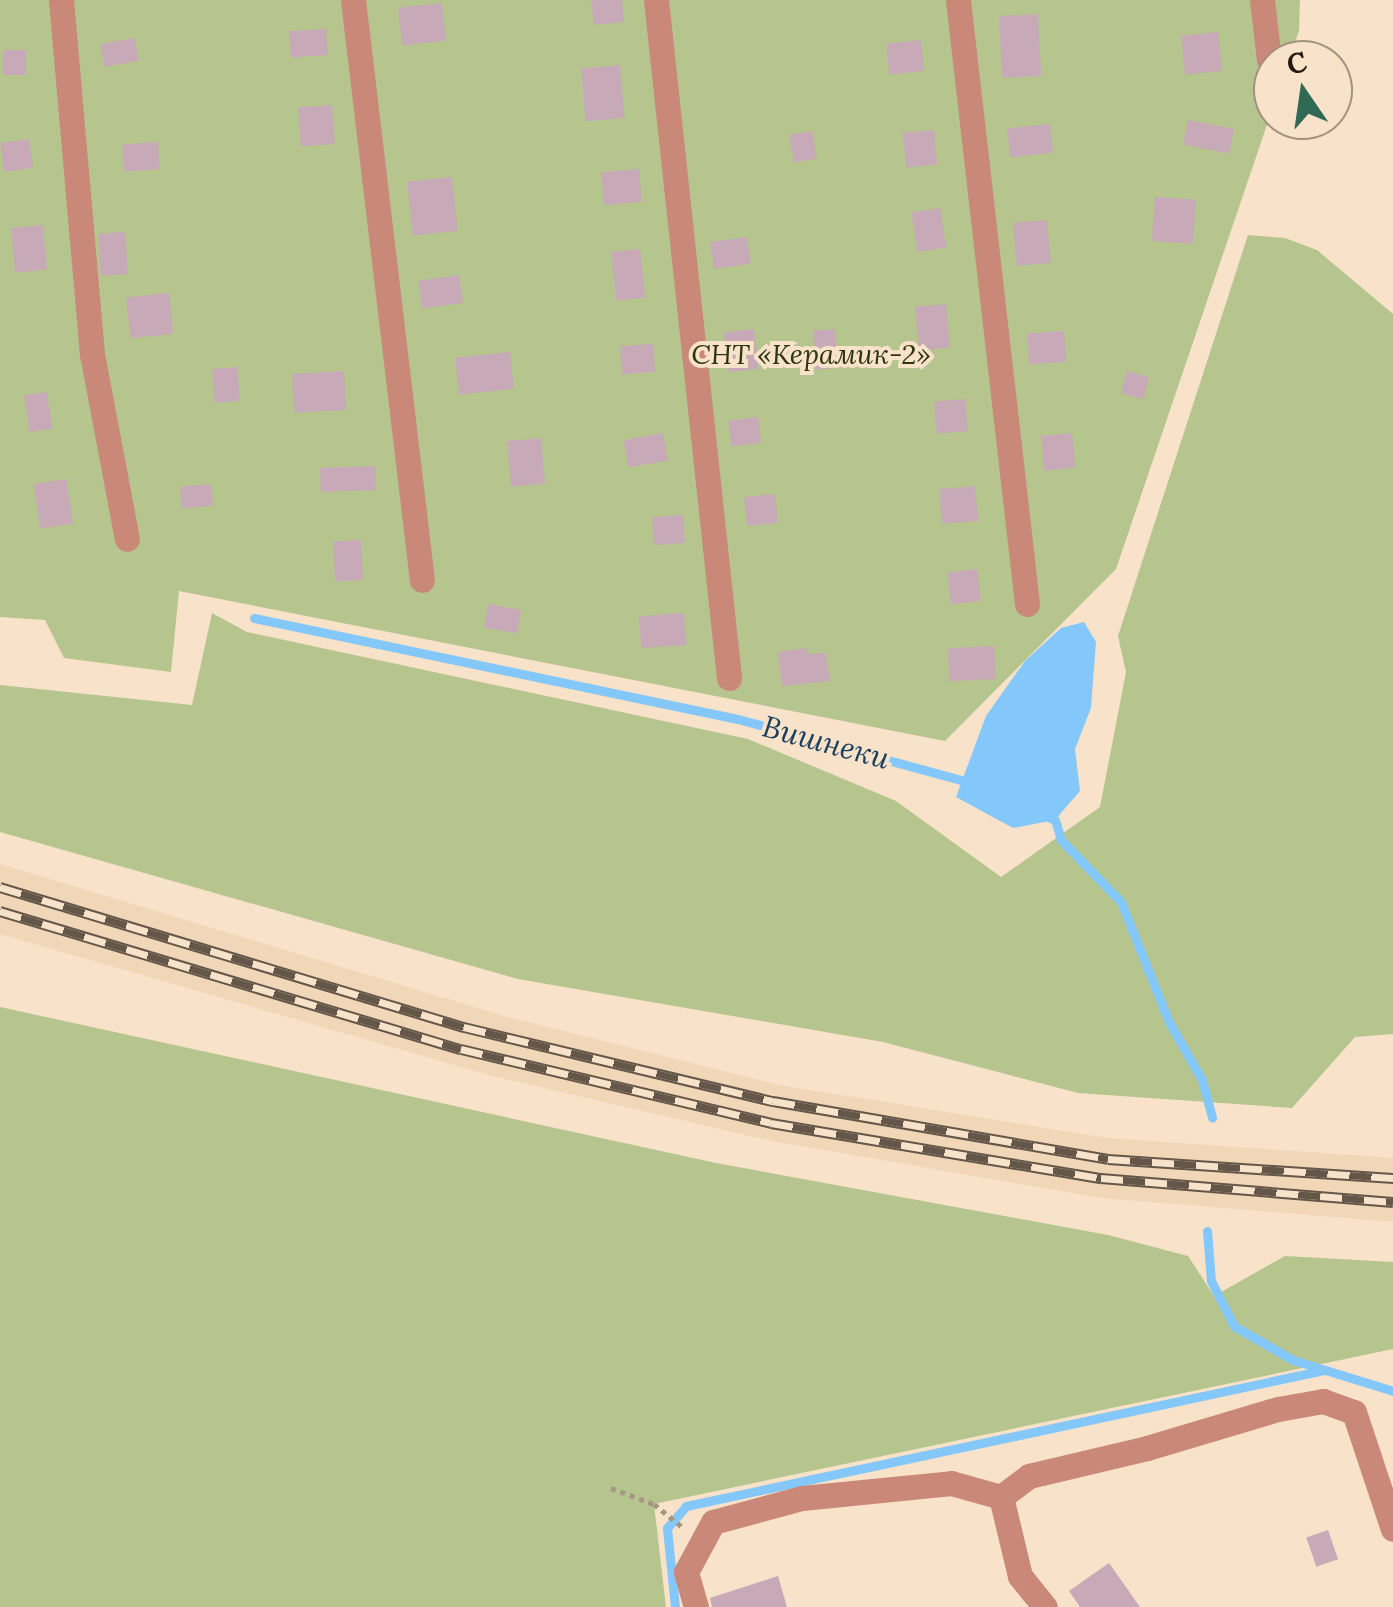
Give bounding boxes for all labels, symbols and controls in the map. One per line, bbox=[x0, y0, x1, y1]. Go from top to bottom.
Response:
north arrow bbox=[1253, 40, 1353, 140]
text: С bbox=[1283, 43, 1310, 82]
park label: СНТ «Керамик-2» bbox=[691, 337, 931, 371]
water label: Вишнеки bbox=[759, 708, 893, 776]

